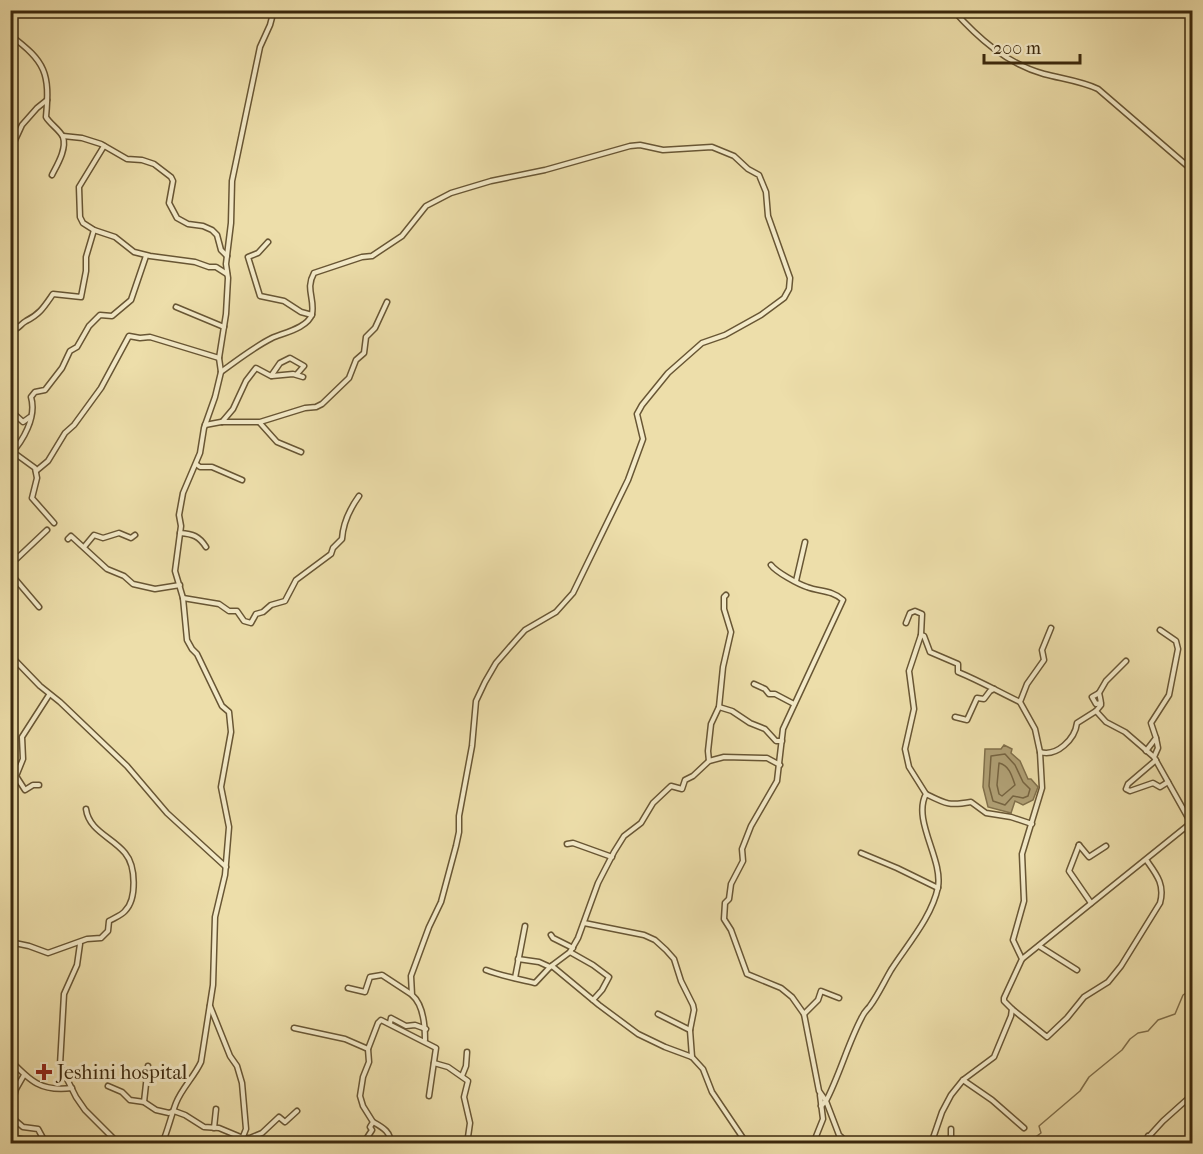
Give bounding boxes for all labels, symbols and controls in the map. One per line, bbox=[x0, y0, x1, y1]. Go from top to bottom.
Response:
scale bar bbox=[984, 27, 1080, 65]
text: 200 m bbox=[993, 38, 1041, 59]
place label: Jeshini hospital bbox=[55, 1061, 188, 1084]
marker: Jeshini hospital bbox=[35, 1063, 53, 1081]

